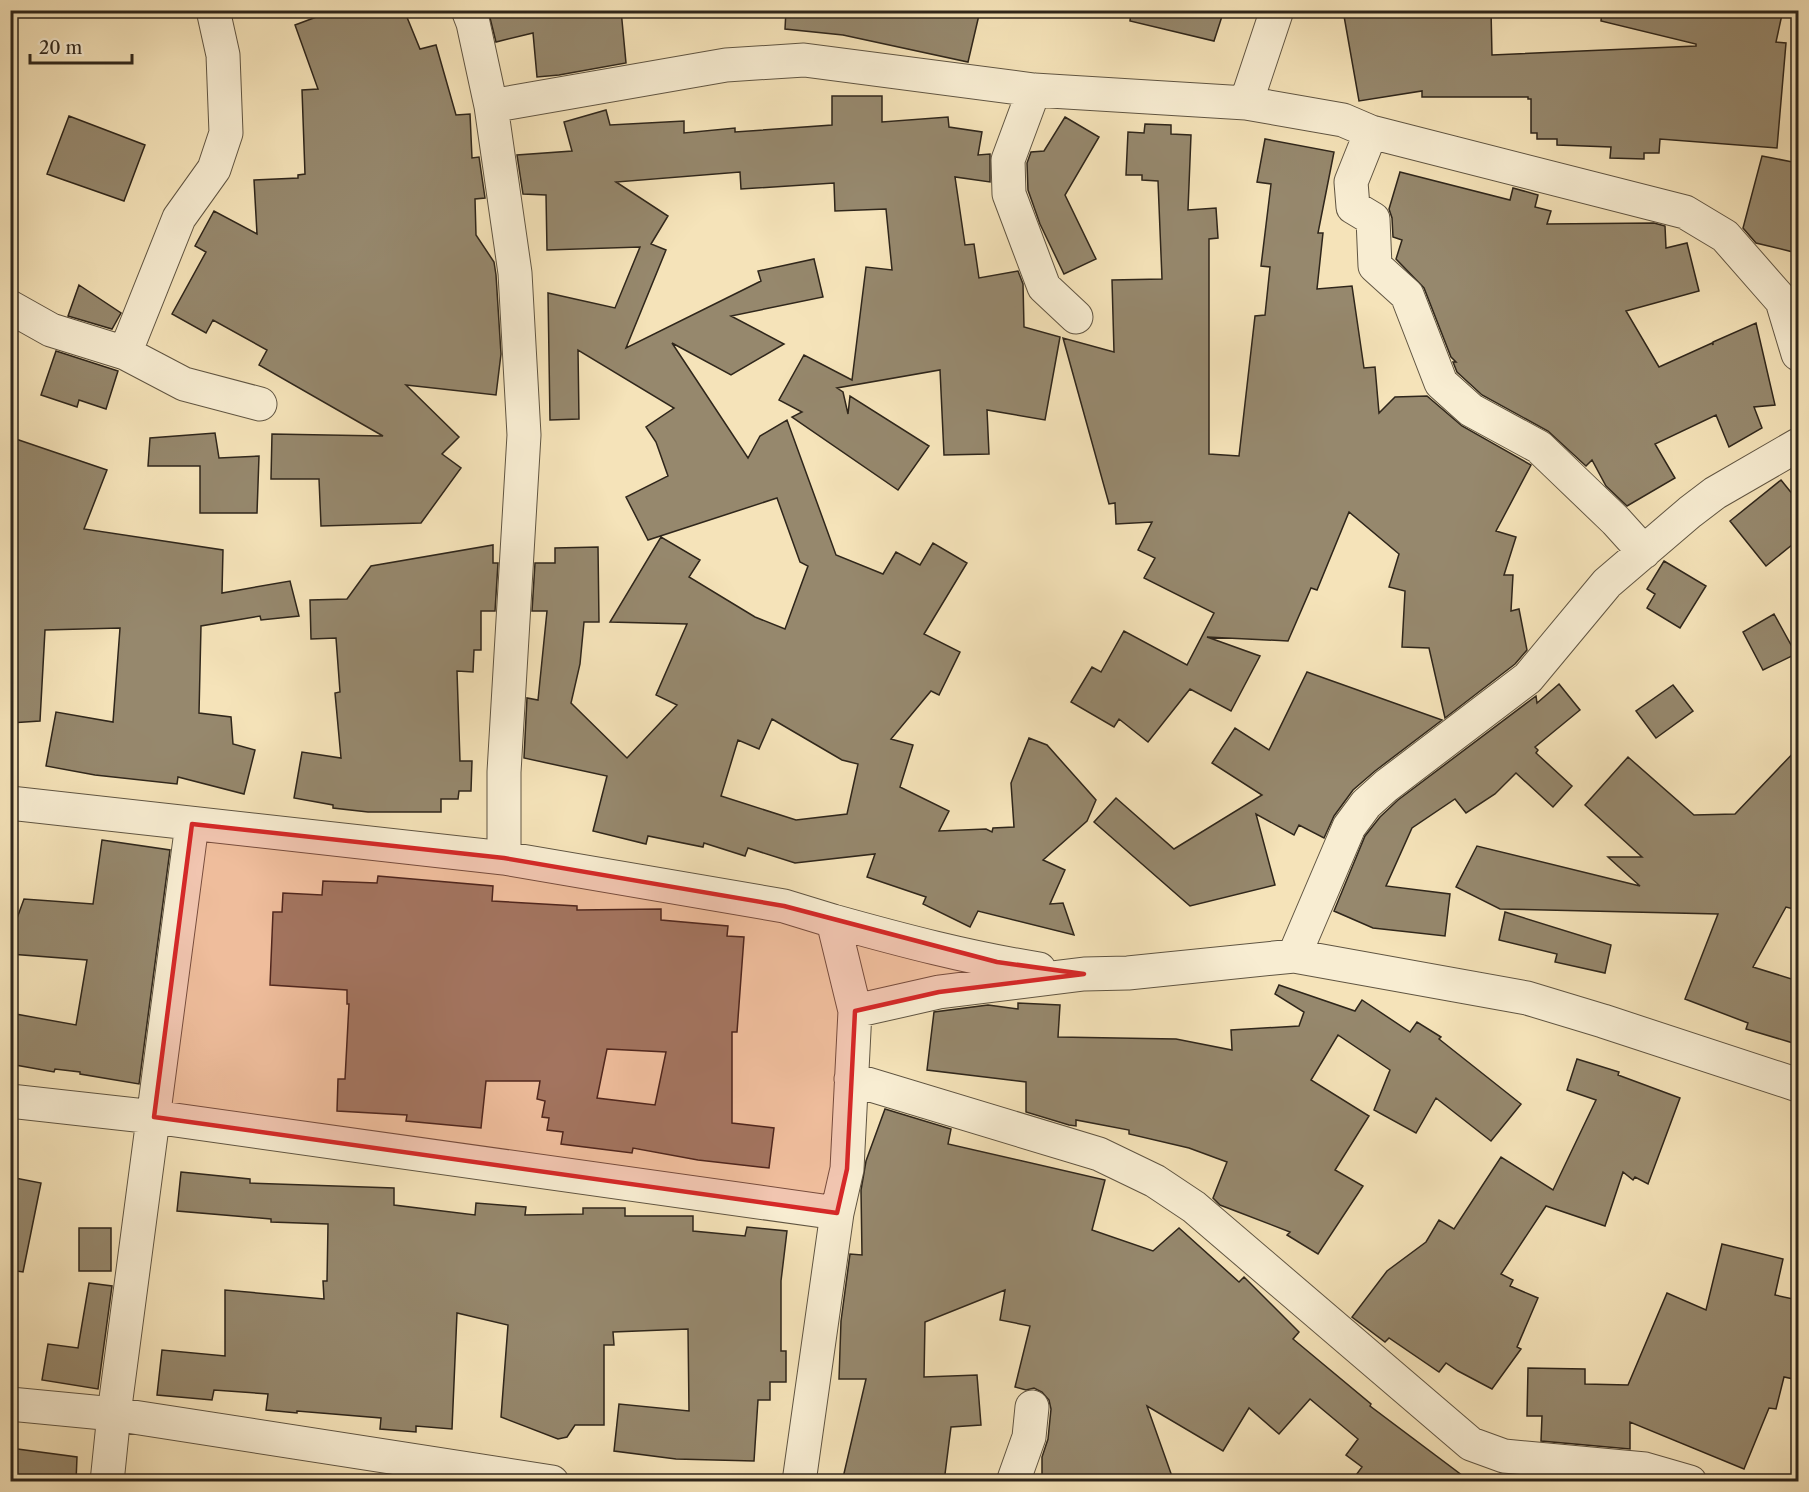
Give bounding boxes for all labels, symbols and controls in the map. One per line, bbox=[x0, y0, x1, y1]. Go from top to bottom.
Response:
scale bar bbox=[30, 27, 132, 65]
text: 20 m bbox=[39, 37, 83, 59]

